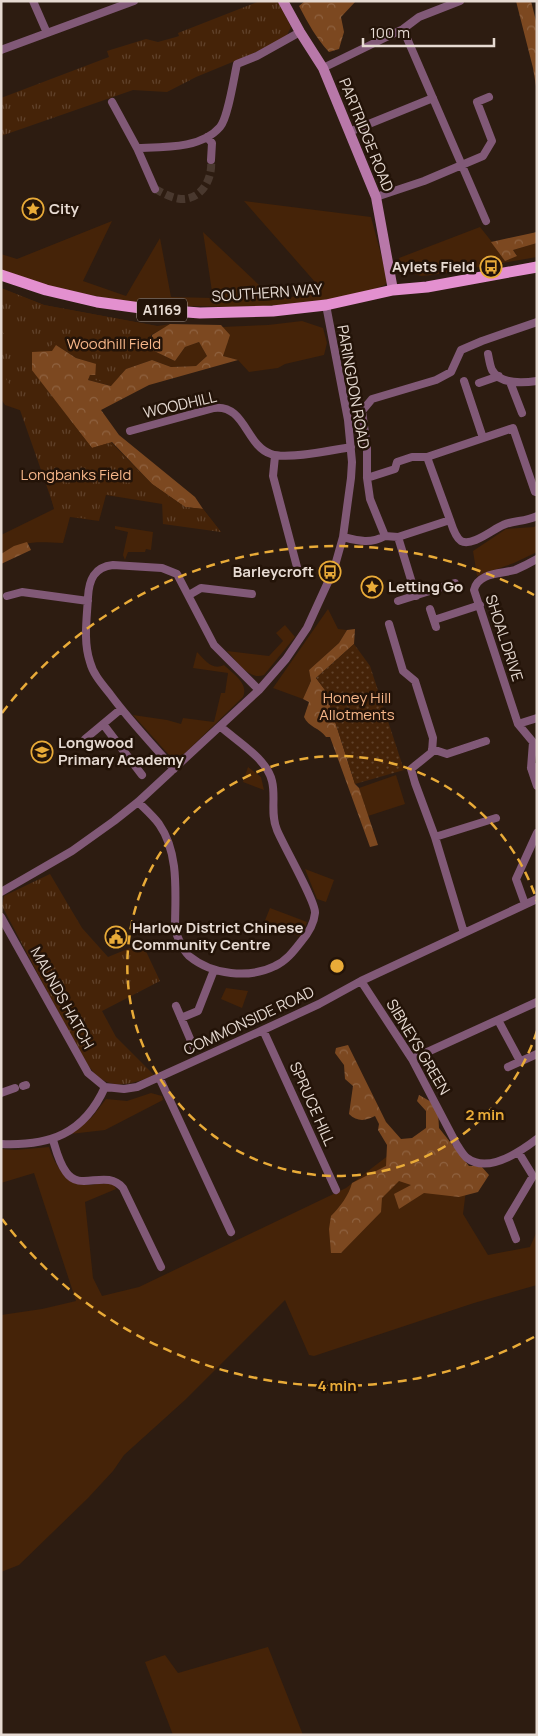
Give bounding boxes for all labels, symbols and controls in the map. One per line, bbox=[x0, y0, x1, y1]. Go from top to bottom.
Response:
scale bar bbox=[363, 15, 494, 47]
text: 100 m bbox=[370, 22, 410, 43]
street label: PARTRIDGE ROAD bbox=[334, 75, 399, 195]
place icon: City bbox=[21, 197, 45, 221]
place label: City bbox=[49, 198, 80, 219]
bus stop icon: Aylets Field bbox=[479, 255, 503, 279]
place label: Aylets Field bbox=[392, 256, 475, 277]
street label: SOUTHERN WAY bbox=[211, 278, 324, 307]
road number: A1169 bbox=[137, 298, 187, 322]
street label: PARINGDON ROAD bbox=[332, 323, 375, 450]
park label: Woodhill Field bbox=[67, 333, 161, 354]
street label: WOODHILL bbox=[141, 386, 219, 423]
park label: Longbanks Field bbox=[21, 464, 131, 485]
bus stop icon: Barleycroft bbox=[318, 560, 342, 584]
place label: Barleycroft bbox=[233, 561, 314, 582]
place icon: Letting Go bbox=[360, 575, 384, 599]
place label: Letting Go bbox=[388, 576, 463, 597]
street label: SHOAL DRIVE bbox=[481, 592, 528, 684]
park label: Honey Hill Allotments bbox=[319, 687, 395, 725]
place label: Longwood Primary Academy bbox=[58, 732, 184, 770]
school or university icon: Longwood Primary Academy bbox=[30, 740, 54, 764]
place label: Harlow District Chinese Community Centre bbox=[132, 917, 303, 955]
public building icon: Harlow District Chinese Community Centre bbox=[104, 925, 128, 949]
street label: MAUNDS HATCH bbox=[26, 943, 99, 1053]
centre of rings bbox=[328, 957, 346, 975]
street label: COMMONSIDE ROAD bbox=[180, 981, 318, 1060]
street label: SIBNEYS GREEN bbox=[382, 995, 455, 1099]
street label: SPRUCE HILL bbox=[285, 1059, 340, 1149]
text: 2 min bbox=[465, 1104, 505, 1125]
text: 4 min bbox=[317, 1375, 357, 1396]

